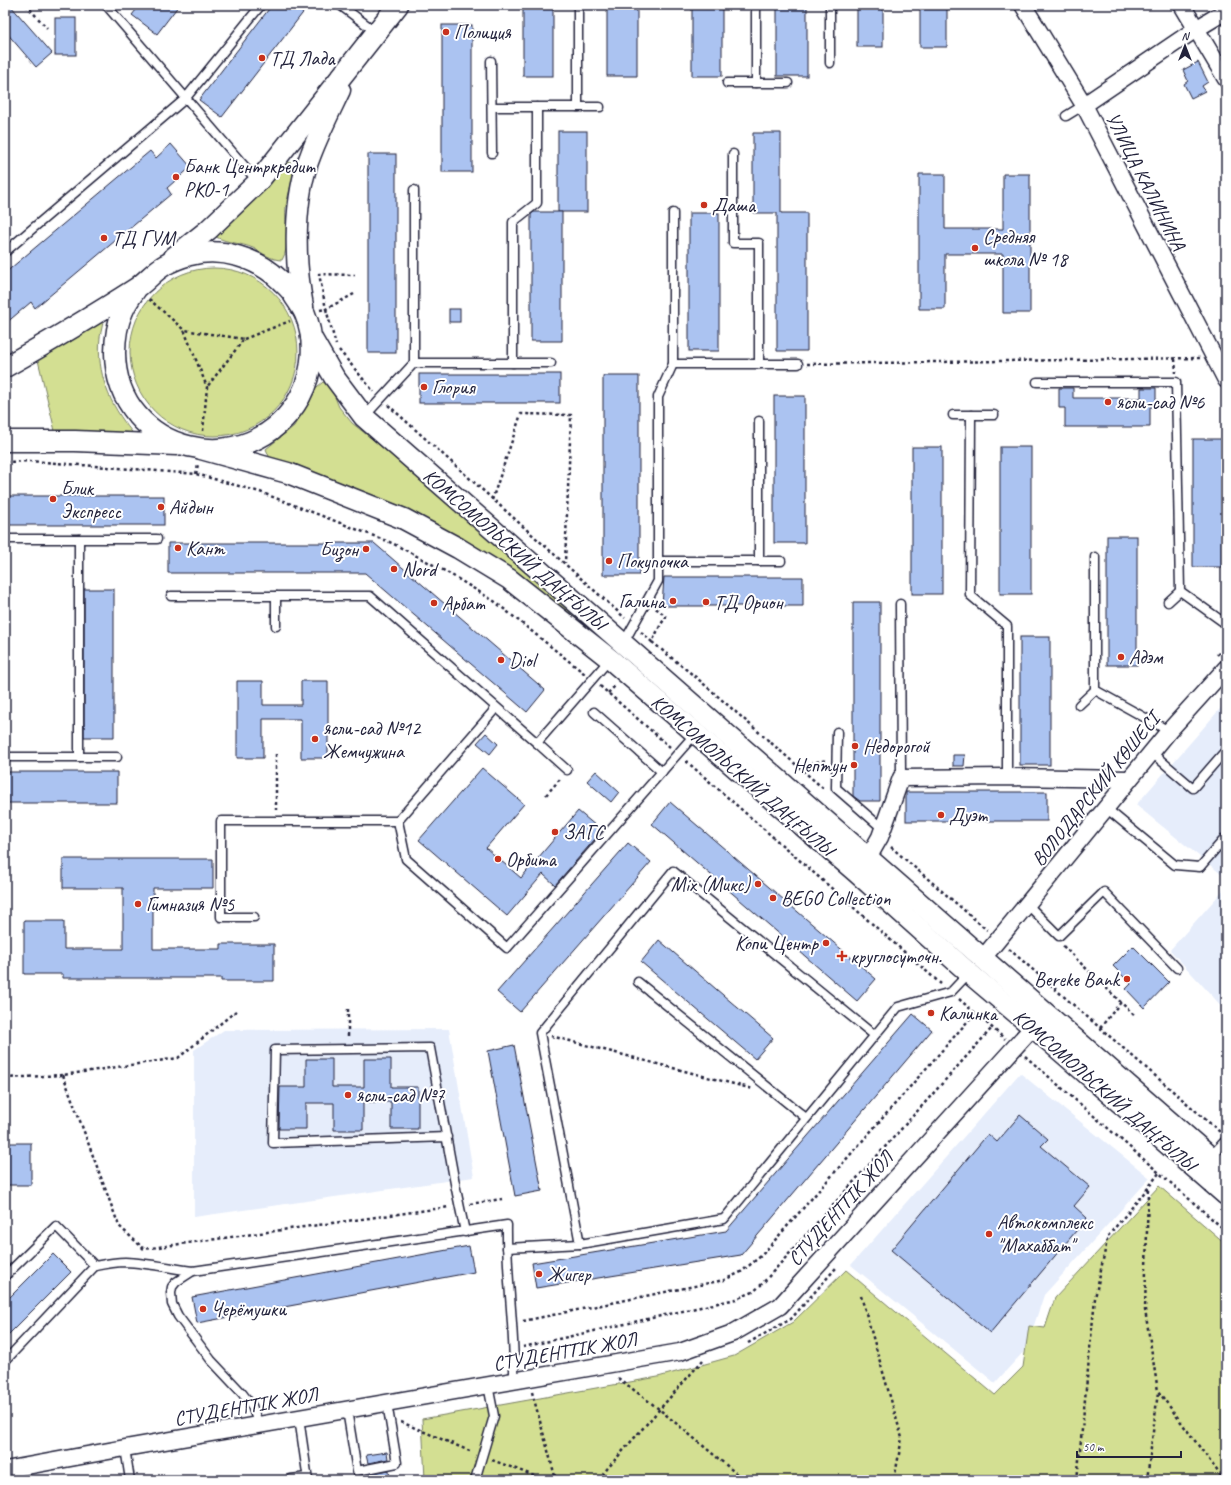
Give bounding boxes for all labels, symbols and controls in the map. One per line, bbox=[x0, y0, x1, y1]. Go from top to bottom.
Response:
place label: Полиция bbox=[454, 20, 511, 45]
north arrow bbox=[1165, 26, 1205, 66]
marker: Полиция bbox=[441, 27, 451, 37]
text: N bbox=[1182, 29, 1191, 43]
place label: ТД Лада bbox=[270, 46, 336, 71]
marker: ТД Лада bbox=[257, 53, 267, 63]
street label: УЛИЦА КАЛИНИНА bbox=[1100, 108, 1191, 255]
place label: Банк Центркредит РКО-1 bbox=[184, 154, 316, 202]
marker: Банк Центркредит РКО-1 bbox=[171, 172, 181, 182]
place label: Даша bbox=[712, 193, 757, 218]
marker: Даша bbox=[699, 200, 709, 210]
place label: Средняя школа № 18 bbox=[983, 224, 1069, 272]
place label: ТД ГУМ bbox=[112, 226, 176, 251]
marker: ТД ГУМ bbox=[99, 233, 109, 243]
marker: Средняя школа № 18 bbox=[970, 243, 980, 253]
place label: Глория bbox=[432, 375, 477, 400]
marker: Глория bbox=[419, 382, 429, 392]
place label: ясли-сад №6 bbox=[1116, 390, 1205, 415]
marker: ясли-сад №6 bbox=[1103, 397, 1113, 407]
street label: КОМСОМОЛЬСКИЙ ДАҢҒЫЛЫ bbox=[418, 463, 614, 638]
place label: Блик Экспресс bbox=[61, 476, 122, 524]
marker: Блик Экспресс bbox=[48, 494, 58, 504]
place label: Айдын bbox=[169, 495, 215, 520]
marker: Айдын bbox=[156, 502, 166, 512]
place label: Кант bbox=[186, 536, 226, 561]
place label: Бизон bbox=[320, 537, 360, 563]
marker: Кант bbox=[173, 543, 183, 553]
marker: Бизон bbox=[361, 544, 371, 554]
place label: Покупочка bbox=[617, 549, 689, 574]
marker: Покупочка bbox=[604, 556, 614, 566]
place label: Nord bbox=[402, 557, 439, 582]
marker: Nord bbox=[389, 564, 399, 574]
place label: Галина bbox=[619, 589, 667, 614]
place label: ТД Орион bbox=[714, 590, 784, 615]
place label: Арбат bbox=[442, 591, 486, 616]
marker: Галина bbox=[668, 596, 678, 606]
marker: ТД Орион bbox=[701, 597, 711, 607]
marker: Арбат bbox=[429, 598, 439, 608]
place label: Адэм bbox=[1129, 645, 1164, 670]
place label: Diol bbox=[509, 648, 539, 673]
marker: Адэм bbox=[1116, 652, 1126, 662]
marker: Diol bbox=[496, 655, 506, 665]
street label: КОМСОМОЛЬСКИЙ ДАҢҒЫЛЫ bbox=[646, 689, 842, 864]
street label: ВОЛОДАРСКИЙ КӨШЕСІ bbox=[1026, 704, 1168, 871]
place label: ясли-сад №12 Жемчужина bbox=[323, 716, 422, 764]
marker: ясли-сад №12 Жемчужина bbox=[310, 734, 320, 744]
place label: Недорогой bbox=[863, 734, 931, 759]
marker: Недорогой bbox=[850, 741, 860, 751]
place label: Нептун bbox=[793, 753, 848, 778]
marker: Нептун bbox=[849, 760, 859, 770]
place label: Дуэт bbox=[949, 803, 988, 828]
marker: Дуэт bbox=[936, 810, 946, 820]
place label: ЗАГС bbox=[563, 820, 606, 845]
marker: ЗАГС bbox=[550, 827, 560, 837]
place label: Орбита bbox=[506, 847, 558, 872]
marker: Орбита bbox=[493, 854, 503, 864]
place label: Mix (Микс) bbox=[671, 872, 751, 897]
marker: Mix (Микс) bbox=[753, 879, 763, 889]
place label: BEGO Collection bbox=[781, 886, 892, 911]
place label: Гимназия №5 bbox=[146, 892, 235, 917]
marker: BEGO Collection bbox=[768, 893, 778, 903]
marker: Гимназия №5 bbox=[133, 899, 143, 909]
place label: Копи Центр bbox=[735, 931, 819, 956]
marker: Копи Центр bbox=[821, 938, 831, 948]
place label: круглосуточн. bbox=[850, 944, 942, 969]
marker: круглосуточн. bbox=[837, 951, 847, 961]
place label: Bereke Bank bbox=[1034, 967, 1121, 992]
marker: Bereke Bank bbox=[1122, 974, 1132, 984]
place label: Калинка bbox=[939, 1001, 999, 1026]
street label: КОМСОМОЛЬСКИЙ ДАҢҒЫЛЫ bbox=[1008, 1004, 1204, 1179]
marker: Калинка bbox=[926, 1008, 936, 1018]
place label: ясли-сад №7 bbox=[356, 1083, 445, 1108]
marker: ясли-сад №7 bbox=[343, 1090, 353, 1100]
street label: СТУДЕНТТІК ЖОЛ bbox=[782, 1144, 900, 1271]
place label: Автокомплекс "Махаббат" bbox=[997, 1210, 1094, 1258]
marker: Автокомплекс "Махаббат" bbox=[984, 1229, 994, 1239]
place label: Жигер bbox=[547, 1262, 592, 1287]
marker: Жигер bbox=[534, 1269, 544, 1279]
place label: Черёмушки bbox=[211, 1297, 287, 1322]
marker: Черёмушки bbox=[198, 1304, 208, 1314]
street label: СТУДЕНТТІК ЖОЛ bbox=[491, 1326, 641, 1376]
street label: СТУДЕНТТІК ЖОЛ bbox=[172, 1381, 322, 1431]
scale bar bbox=[1077, 1433, 1181, 1459]
text: 50 m bbox=[1083, 1439, 1105, 1455]

